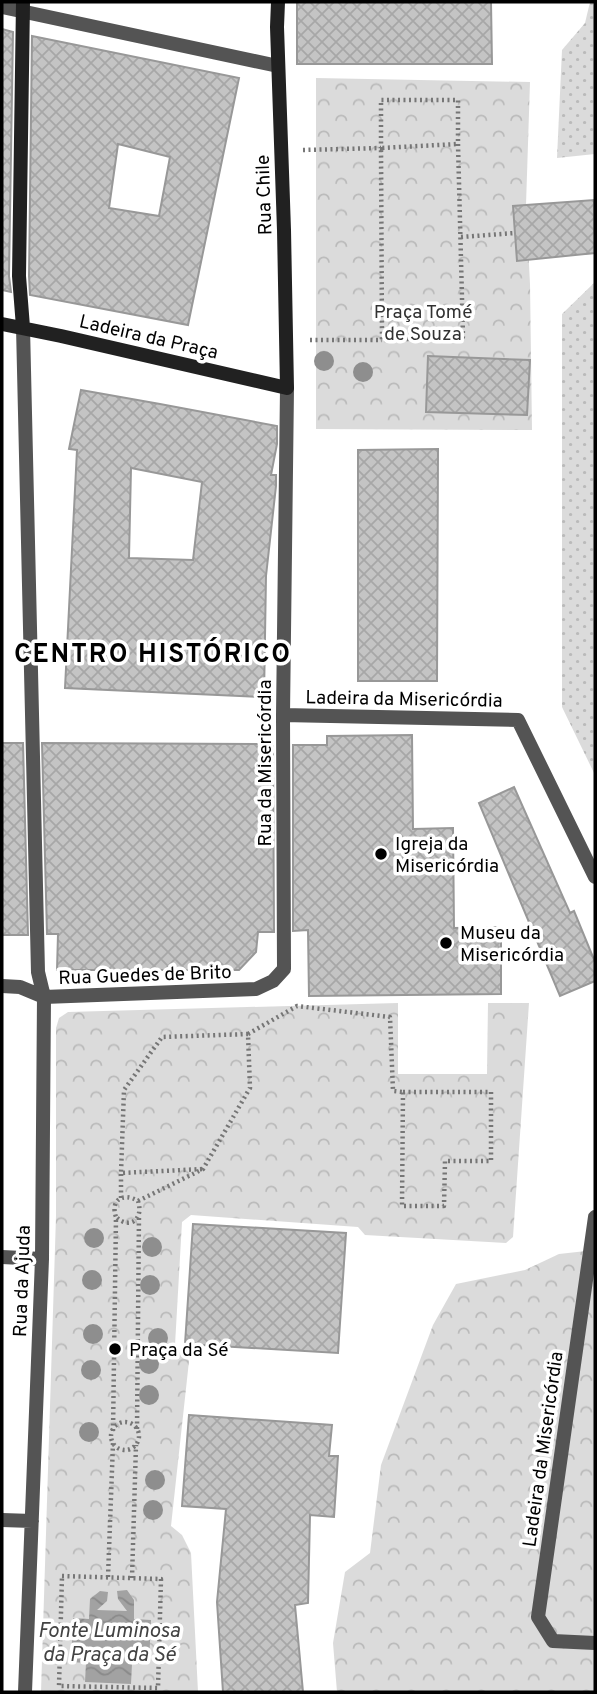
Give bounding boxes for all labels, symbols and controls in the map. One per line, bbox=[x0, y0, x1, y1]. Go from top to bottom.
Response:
street label: Rua Chile bbox=[252, 154, 278, 236]
park label: Praça Tomé de Souza bbox=[374, 301, 472, 347]
street label: Ladeira da Praça bbox=[77, 310, 220, 366]
district label: CENTRO HISTÓRICO bbox=[14, 637, 292, 672]
street label: Rua da Misericórdia bbox=[254, 680, 278, 846]
street label: Ladeira da Misericórdia bbox=[305, 686, 503, 714]
place label: Igreja da Misericórdia bbox=[395, 833, 499, 879]
marker: Igreja da Misericórdia bbox=[373, 846, 389, 862]
place label: Museu da Misericórdia bbox=[460, 922, 564, 968]
marker: Museu da Misericórdia bbox=[438, 935, 454, 951]
street label: Rua Guedes de Brito bbox=[58, 961, 232, 991]
street label: Rua da Ajuda bbox=[9, 1225, 37, 1337]
place label: Praça da Sé bbox=[129, 1339, 228, 1363]
marker: Praça da Sé bbox=[107, 1341, 123, 1357]
street label: Ladeira da Misericórdia bbox=[518, 1350, 570, 1549]
water label: Fonte Luminosa da Praça da Sé bbox=[38, 1618, 180, 1669]

